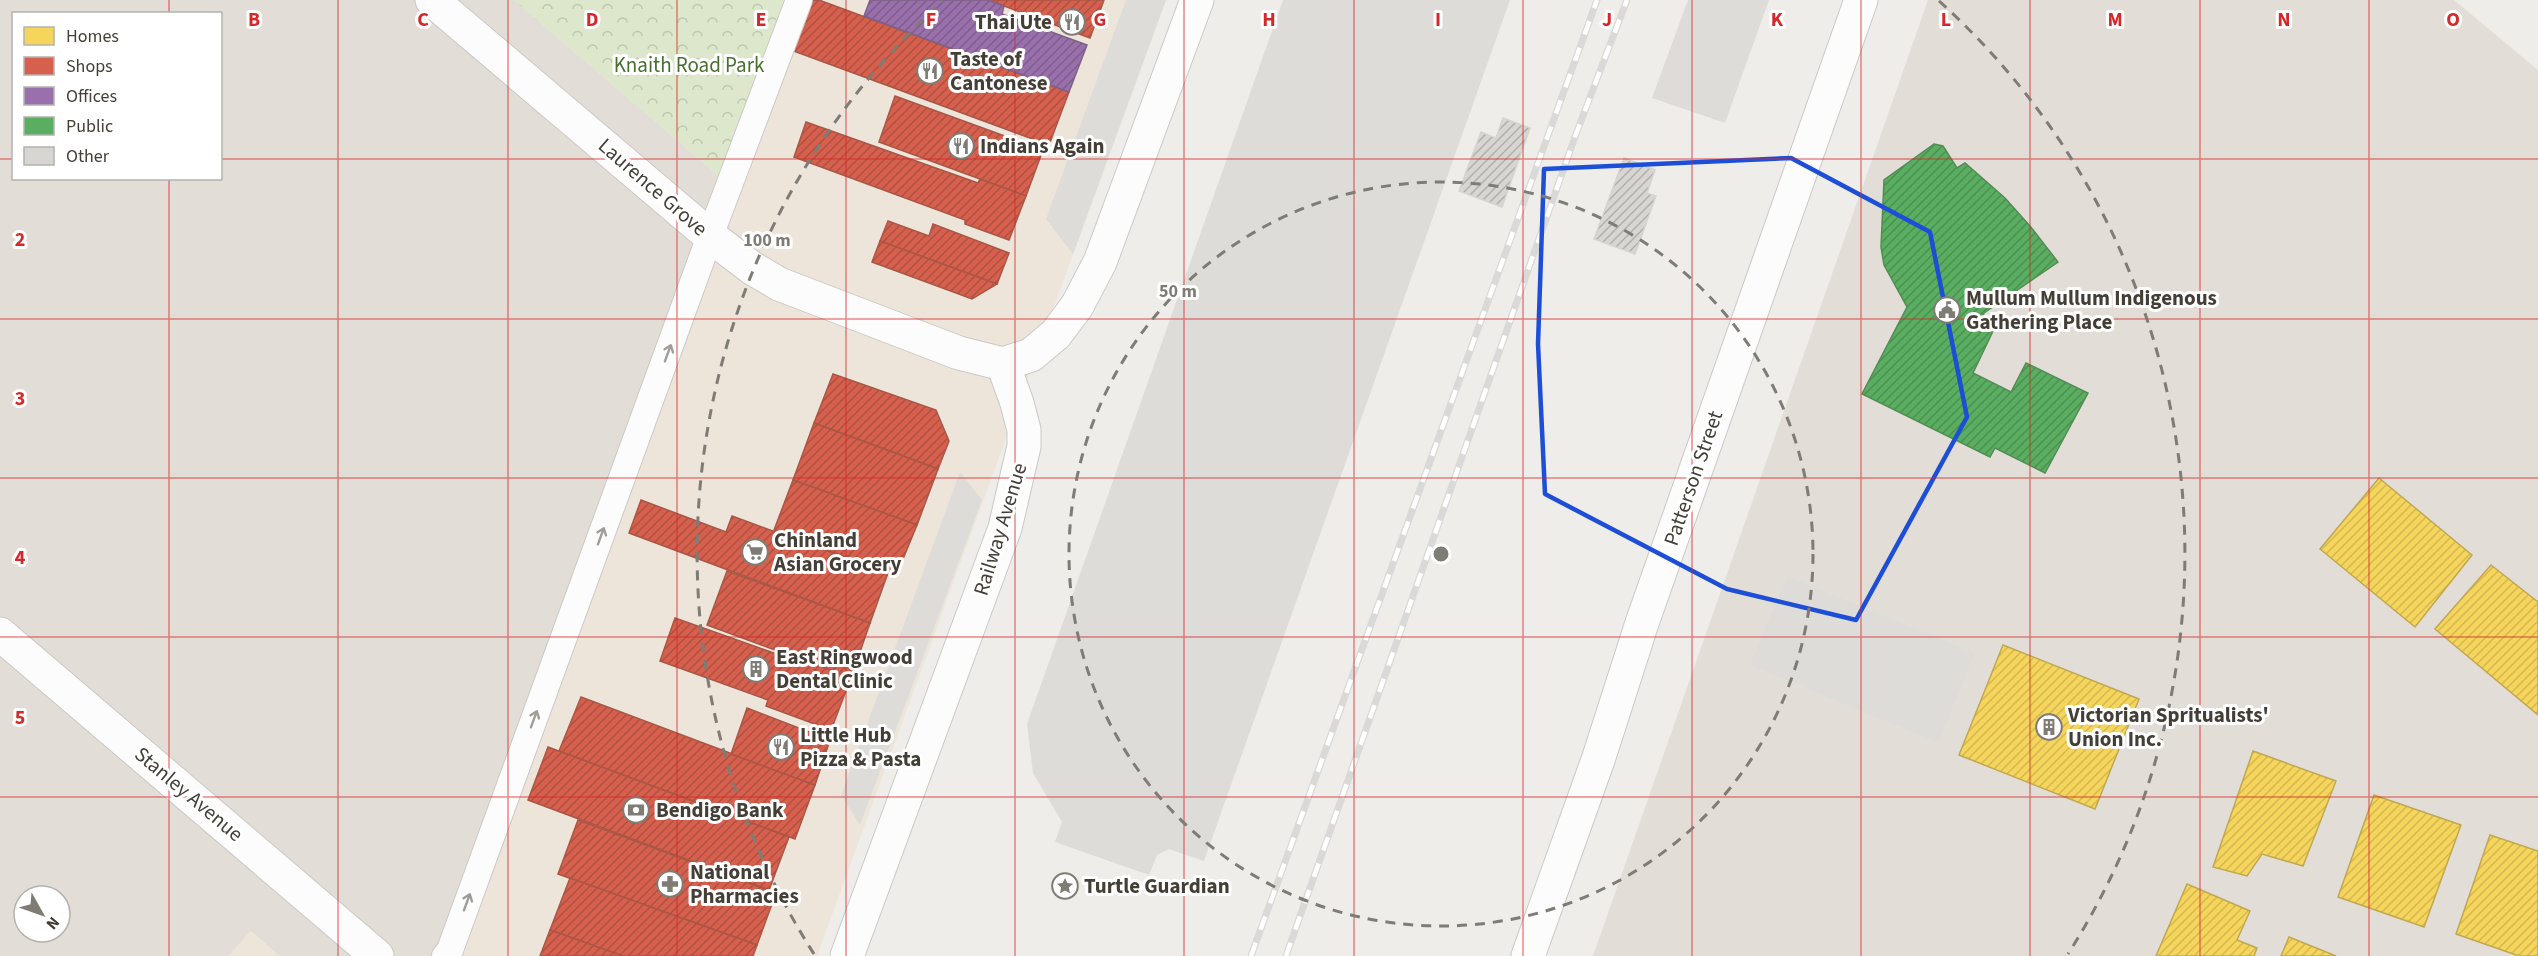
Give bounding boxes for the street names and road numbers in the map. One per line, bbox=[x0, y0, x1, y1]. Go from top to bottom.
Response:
street label: Laurence Grove bbox=[592, 131, 714, 243]
street label: Patterson Street bbox=[1656, 407, 1730, 549]
street label: Railway Avenue bbox=[966, 459, 1034, 599]
street label: Stanley Avenue bbox=[128, 739, 250, 849]

